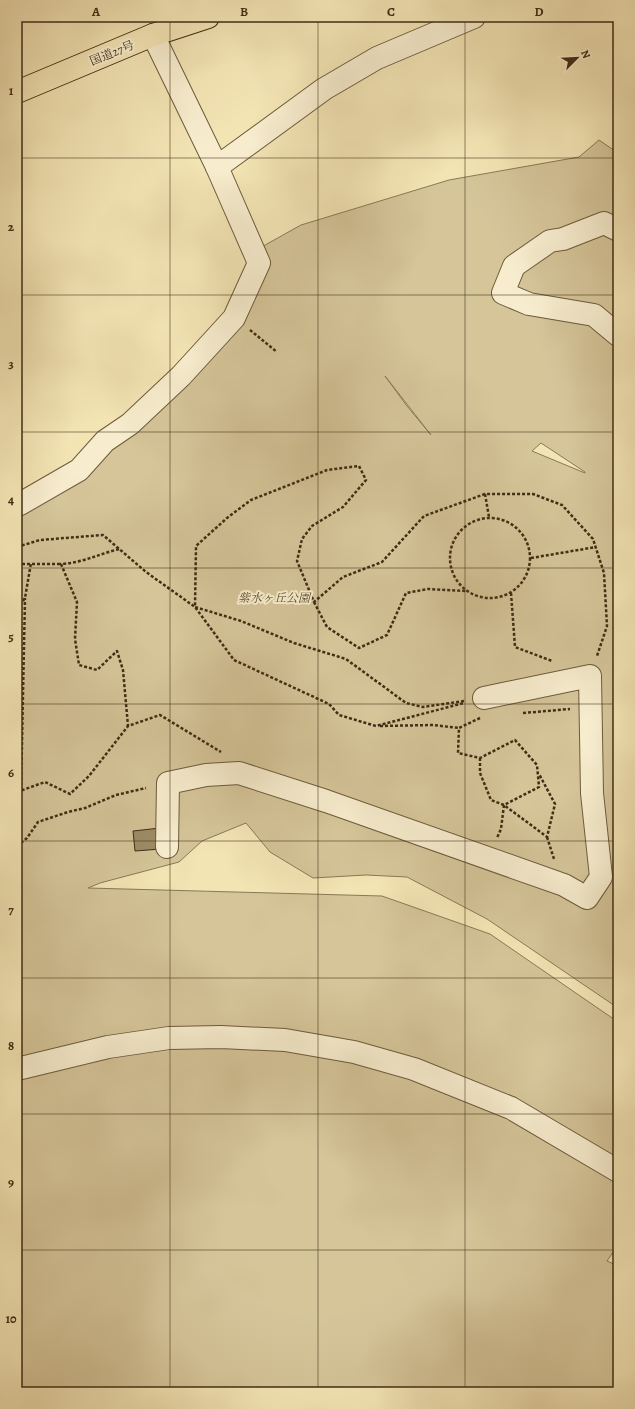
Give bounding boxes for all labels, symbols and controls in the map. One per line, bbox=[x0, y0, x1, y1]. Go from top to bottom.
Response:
text: A bbox=[91, 3, 101, 20]
text: B bbox=[240, 3, 248, 20]
text: C bbox=[387, 3, 395, 20]
text: D bbox=[534, 3, 544, 20]
street label: 国道27号 bbox=[87, 37, 137, 69]
north arrow bbox=[557, 38, 597, 78]
text: N bbox=[577, 47, 594, 61]
text: 1 bbox=[9, 82, 14, 99]
text: 2 bbox=[8, 218, 15, 235]
text: 3 bbox=[8, 355, 14, 372]
text: 4 bbox=[8, 491, 14, 508]
park label: 紫水ヶ丘公園 bbox=[238, 590, 312, 606]
text: 5 bbox=[8, 628, 14, 645]
text: 6 bbox=[8, 764, 14, 781]
text: 7 bbox=[8, 901, 14, 918]
text: 8 bbox=[8, 1037, 14, 1054]
text: 9 bbox=[8, 1174, 14, 1191]
text: 10 bbox=[5, 1310, 17, 1327]

